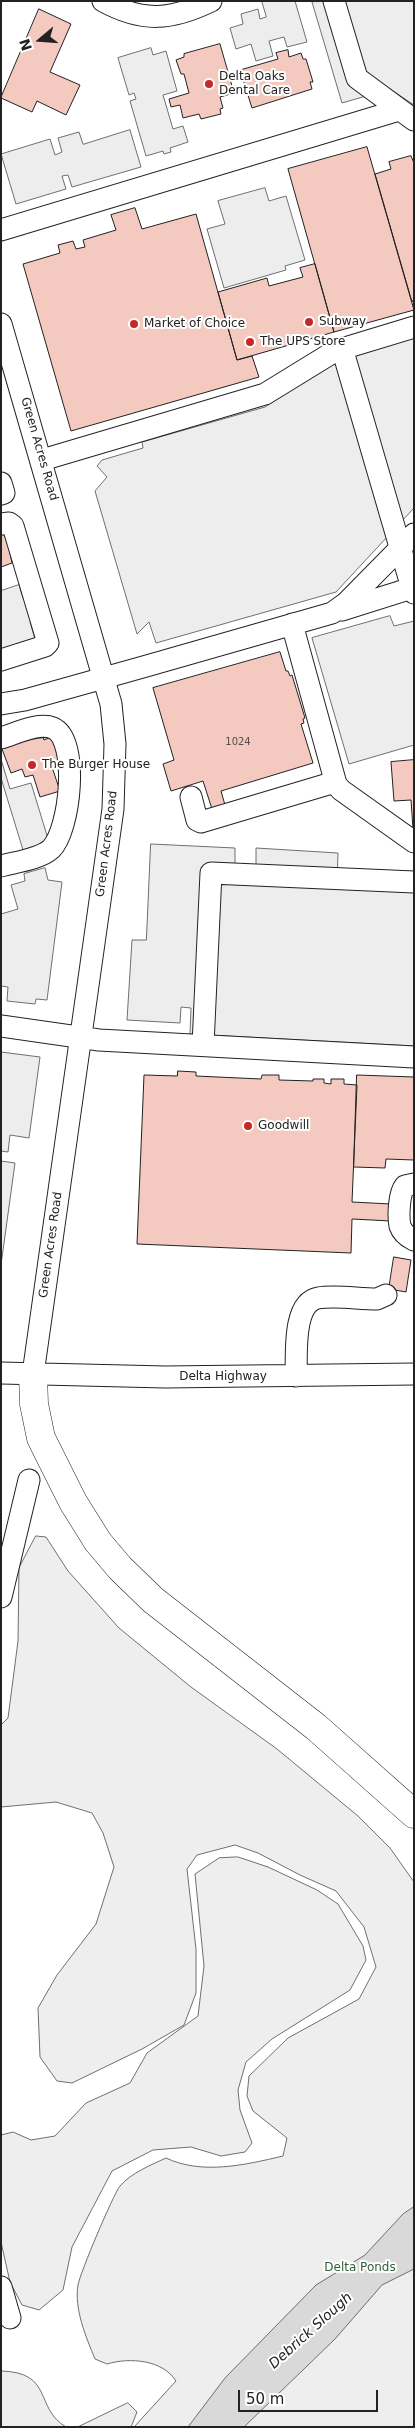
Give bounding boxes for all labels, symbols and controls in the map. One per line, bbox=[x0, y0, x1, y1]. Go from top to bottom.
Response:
north arrow bbox=[15, 15, 65, 65]
text: N bbox=[16, 37, 35, 53]
place label: Delta Oaks Dental Care bbox=[219, 70, 290, 98]
marker: Delta Oaks Dental Care bbox=[203, 78, 215, 90]
place label: Subway bbox=[319, 315, 366, 329]
marker: Subway bbox=[303, 316, 315, 328]
place label: Market of Choice bbox=[144, 317, 245, 331]
marker: Market of Choice bbox=[128, 318, 140, 330]
place label: The UPS Store bbox=[260, 335, 345, 349]
marker: The UPS Store bbox=[244, 336, 256, 348]
street label: Green Acres Road bbox=[17, 396, 61, 502]
house number: 1024 bbox=[225, 736, 251, 748]
place label: The Burger House bbox=[42, 758, 150, 772]
marker: The Burger House bbox=[26, 759, 38, 771]
street label: Green Acres Road bbox=[93, 790, 121, 898]
place label: Goodwill bbox=[258, 1119, 309, 1133]
marker: Goodwill bbox=[242, 1120, 254, 1132]
street label: Green Acres Road bbox=[36, 1191, 66, 1299]
street label: Delta Highway bbox=[179, 1370, 267, 1384]
park label: Delta Ponds bbox=[324, 2261, 396, 2275]
water label: Debrick Slough bbox=[266, 2289, 356, 2373]
scale bar bbox=[240, 2380, 380, 2412]
text: 50 m bbox=[246, 2390, 284, 2408]

